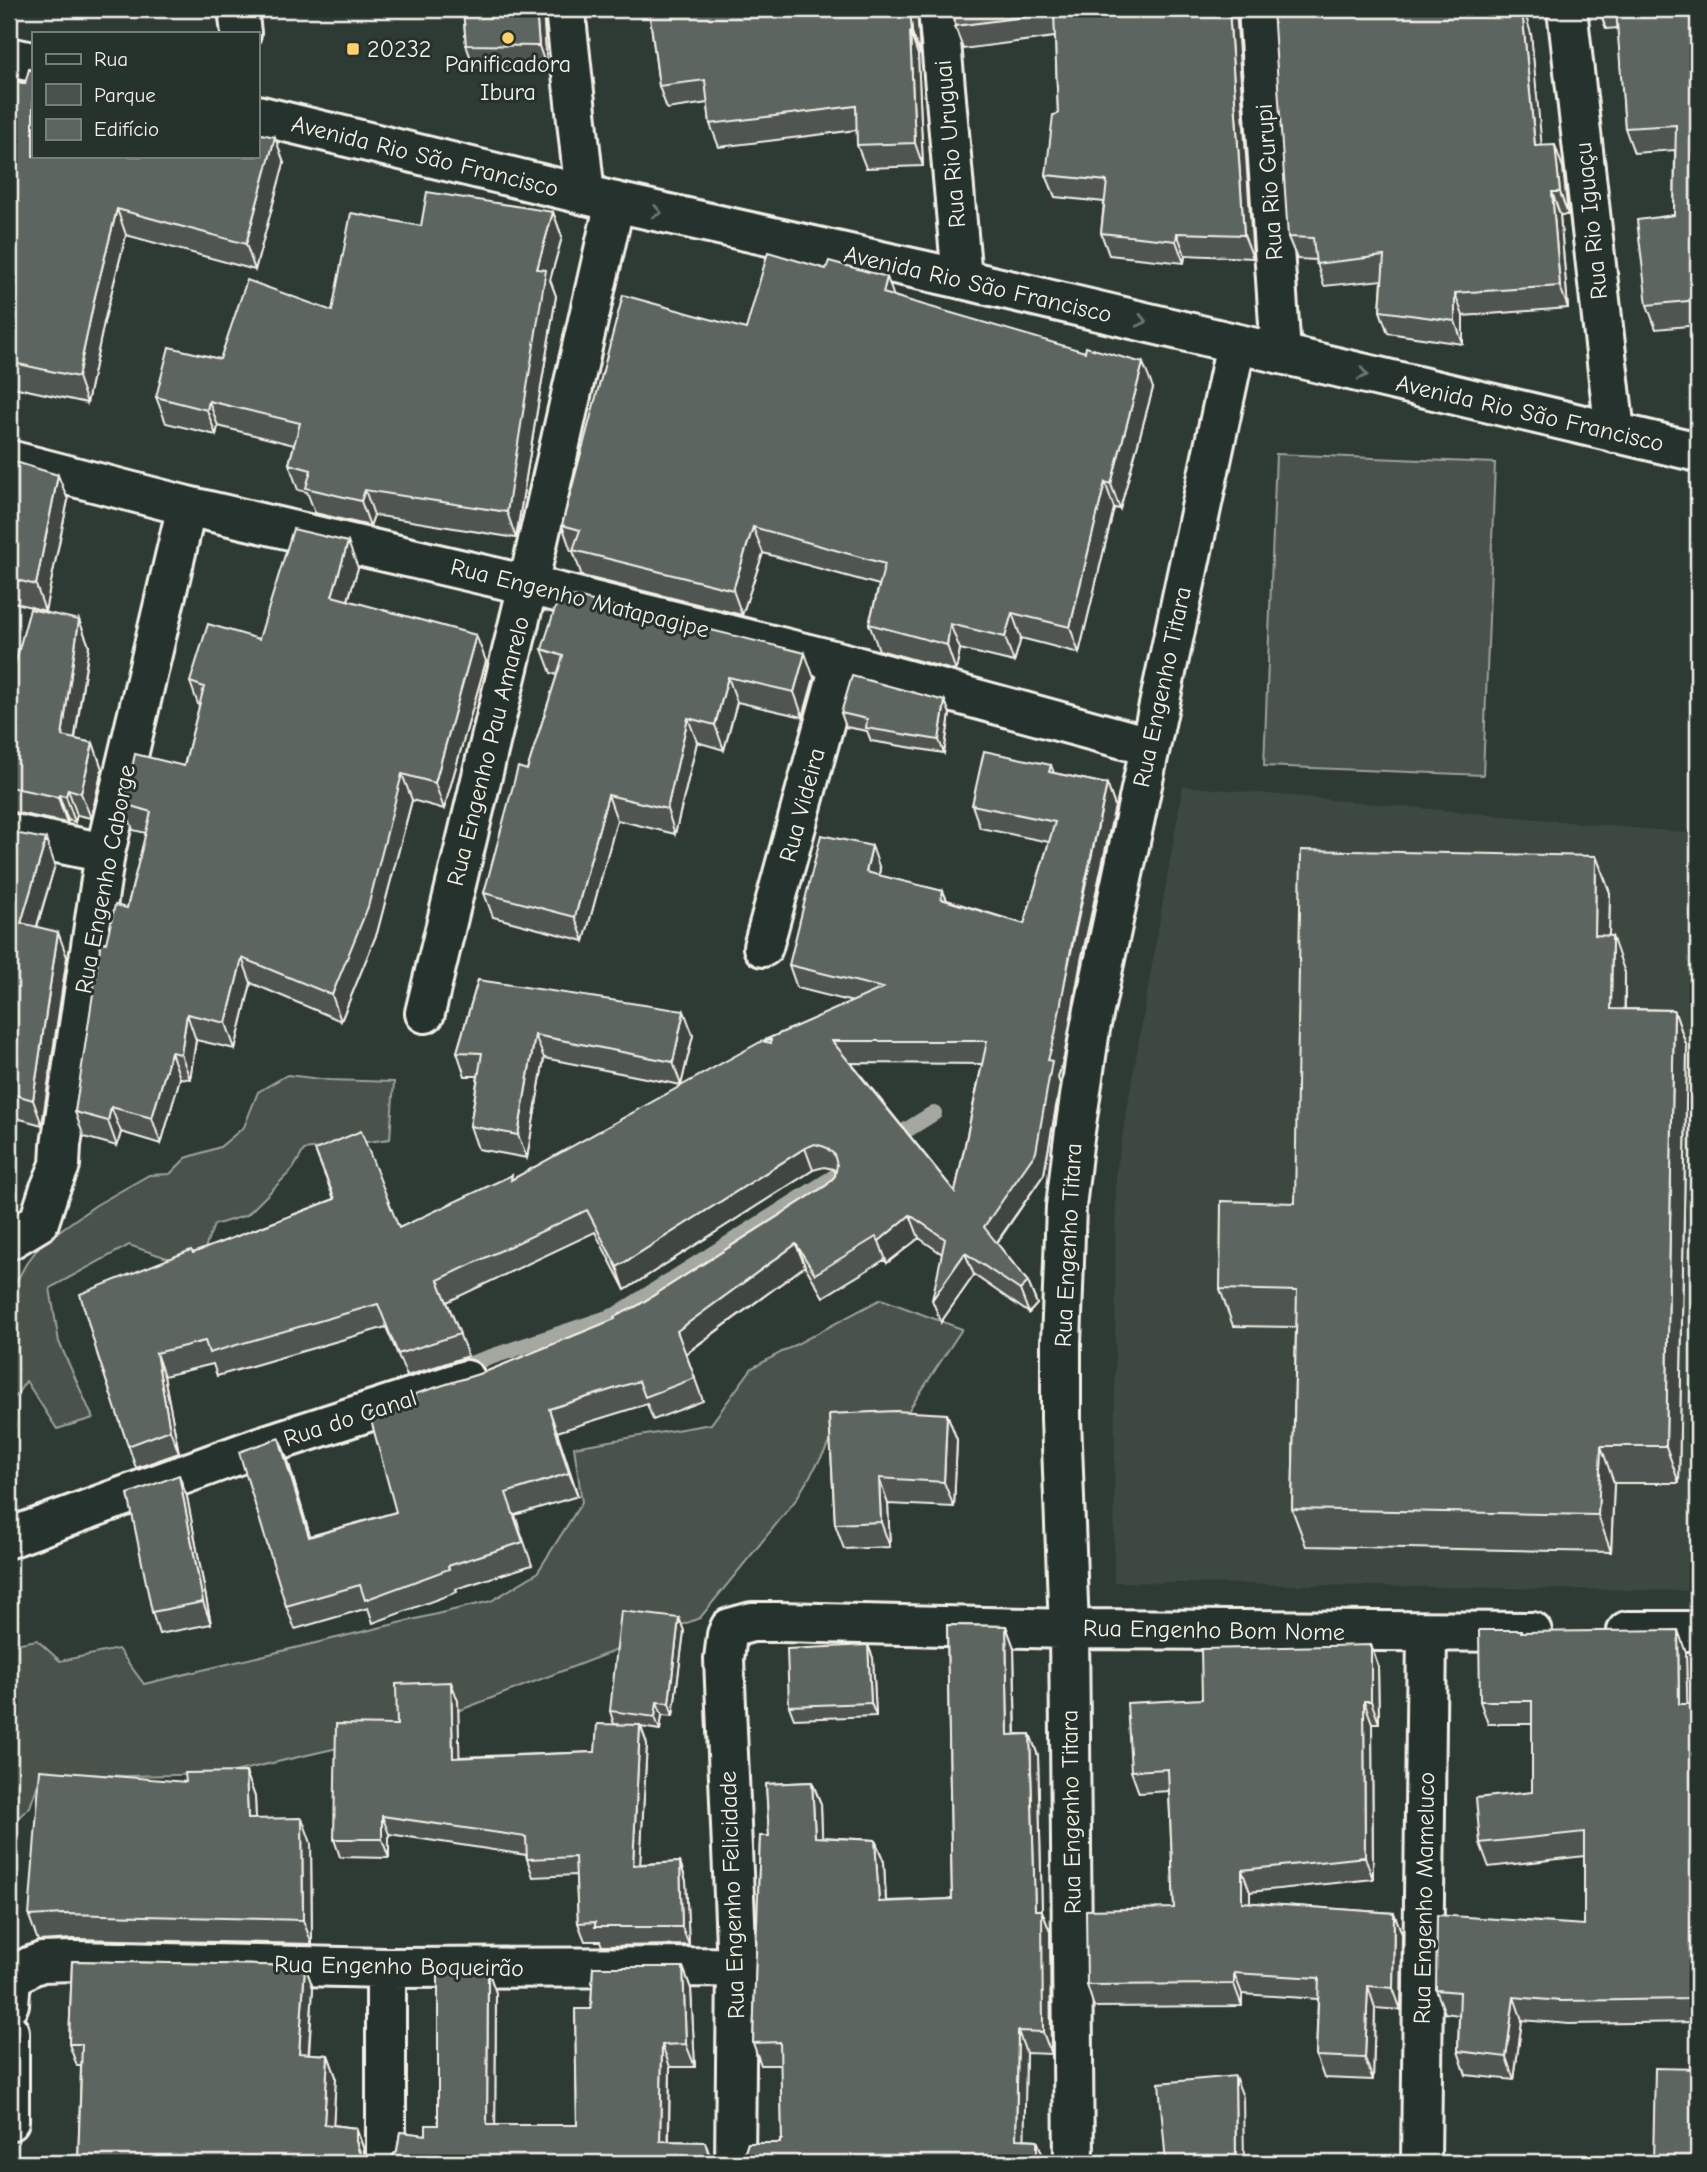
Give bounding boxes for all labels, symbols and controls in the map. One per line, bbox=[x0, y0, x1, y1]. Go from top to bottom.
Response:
marker: Panificadora Ibura bbox=[500, 30, 516, 46]
legend bbox=[32, 32, 259, 158]
place label: 20232 bbox=[367, 35, 431, 63]
marker: 20232 bbox=[345, 41, 361, 57]
text: Rua bbox=[94, 47, 128, 71]
place label: Panificadora Ibura bbox=[445, 50, 571, 106]
street label: Rua Rio Uruguai bbox=[929, 59, 971, 229]
text: Parque bbox=[94, 83, 156, 107]
street label: Rua Rio Gurupi bbox=[1250, 103, 1288, 261]
street label: Avenida Rio São Francisco bbox=[289, 109, 561, 203]
text: Edifício bbox=[94, 117, 159, 141]
street label: Rua Rio Iguaçu bbox=[1569, 141, 1613, 301]
one-way arrow bbox=[651, 203, 663, 218]
street label: Avenida Rio São Francisco bbox=[841, 240, 1115, 328]
one-way arrow bbox=[1136, 313, 1148, 328]
one-way arrow bbox=[1357, 365, 1369, 380]
street label: Avenida Rio São Francisco bbox=[1393, 369, 1667, 457]
street label: Rua Engenho Matapagipe bbox=[448, 552, 712, 644]
street label: Rua Engenho Titara bbox=[1127, 584, 1197, 790]
street label: Rua Engenho Pau Amarelo bbox=[441, 613, 535, 889]
street label: Rua Videira bbox=[773, 745, 831, 865]
street label: Rua Engenho Caborge bbox=[69, 762, 141, 996]
street label: Rua Engenho Titara bbox=[1049, 1142, 1087, 1348]
street label: Rua do Canal bbox=[280, 1383, 420, 1453]
street label: Rua Engenho Bom Nome bbox=[1083, 1614, 1345, 1646]
street label: Rua Engenho Titara bbox=[1055, 1710, 1087, 1914]
street label: Rua Engenho Felicidade bbox=[714, 1770, 750, 2020]
street label: Rua Engenho Mameluco bbox=[1408, 1772, 1440, 2024]
street label: Rua Engenho Boqueirão bbox=[274, 1950, 524, 1982]

